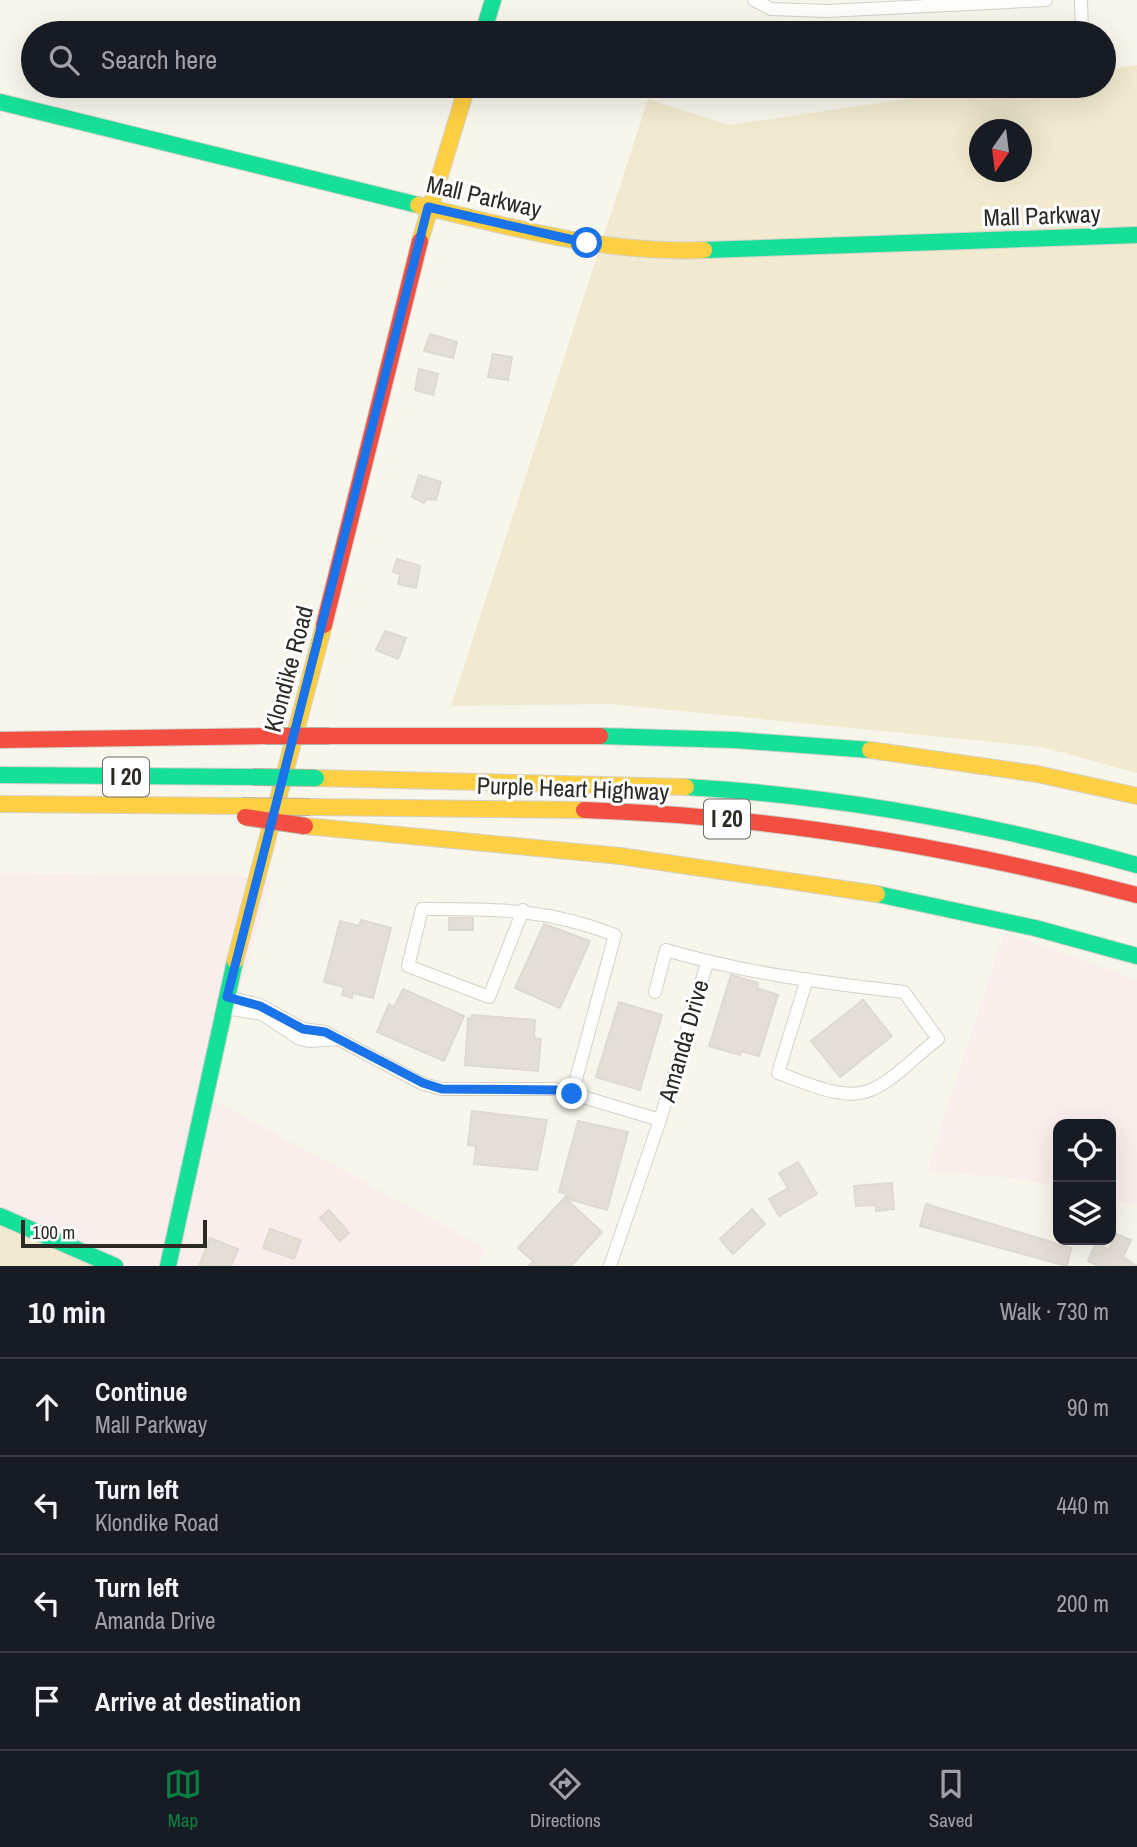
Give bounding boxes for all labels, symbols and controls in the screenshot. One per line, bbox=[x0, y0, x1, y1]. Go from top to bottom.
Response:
search box bbox=[21, 21, 1116, 98]
icon: search bbox=[45, 41, 83, 79]
text: Search here bbox=[101, 42, 217, 77]
north arrow bbox=[969, 119, 1032, 182]
street label: Mall Parkway bbox=[424, 167, 545, 225]
street label: Mall Parkway bbox=[983, 197, 1101, 233]
route start bbox=[571, 227, 602, 258]
street label: Klondike Road bbox=[256, 602, 320, 735]
road number: I 20 bbox=[103, 758, 149, 796]
street label: Purple Heart Highway bbox=[476, 769, 670, 807]
road number: I 20 bbox=[704, 800, 750, 838]
street label: Amanda Drive bbox=[650, 976, 716, 1107]
route end bbox=[556, 1078, 587, 1109]
map controls bbox=[1053, 1119, 1116, 1245]
button: locate bbox=[1053, 1119, 1116, 1182]
button: layers bbox=[1053, 1182, 1116, 1245]
scale bar bbox=[21, 1217, 206, 1249]
text: 100 m bbox=[32, 1219, 75, 1245]
text: 10 min bbox=[28, 1292, 106, 1332]
text: Walk · 730 m bbox=[1000, 1296, 1109, 1327]
text: Continue bbox=[95, 1374, 187, 1409]
icon: ahead bbox=[28, 1388, 66, 1426]
text: 90 m bbox=[1067, 1392, 1109, 1423]
text: Mall Parkway bbox=[95, 1409, 207, 1440]
text: Turn left bbox=[95, 1472, 179, 1507]
icon: left bbox=[28, 1486, 66, 1524]
text: 440 m bbox=[1057, 1490, 1109, 1521]
text: Klondike Road bbox=[95, 1507, 219, 1538]
text: Turn left bbox=[95, 1570, 179, 1605]
icon: left bbox=[28, 1584, 66, 1622]
text: 200 m bbox=[1057, 1588, 1109, 1619]
text: Amanda Drive bbox=[95, 1605, 216, 1636]
icon: arrive bbox=[28, 1682, 66, 1720]
text: Arrive at destination bbox=[95, 1684, 301, 1719]
tab: Map bbox=[164, 1765, 202, 1833]
tab: Directions bbox=[530, 1765, 601, 1833]
tab: Saved bbox=[929, 1765, 973, 1833]

